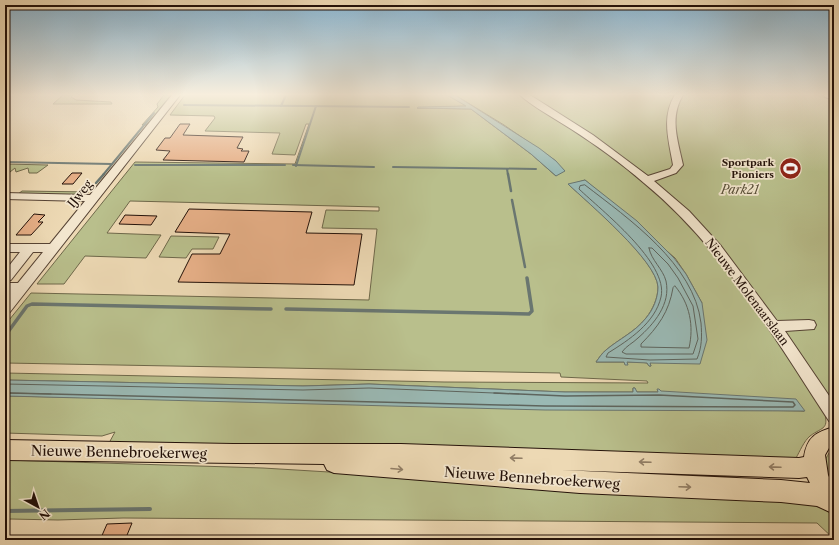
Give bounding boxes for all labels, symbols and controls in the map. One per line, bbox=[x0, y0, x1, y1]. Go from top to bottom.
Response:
sports icon: Sportpark Pioniers bbox=[777, 155, 803, 181]
place label: Sportpark Pioniers bbox=[722, 156, 774, 181]
street label: IJweg bbox=[64, 176, 96, 211]
park label: Park21 bbox=[720, 182, 760, 197]
street label: Nieuwe Molenaarslaan bbox=[702, 235, 793, 349]
street label: Nieuwe Bennebroekerweg bbox=[31, 441, 208, 463]
one-way arrow bbox=[510, 454, 523, 462]
one-way arrow bbox=[639, 459, 652, 466]
street label: Nieuwe Bennebroekerweg bbox=[444, 463, 621, 493]
one-way arrow bbox=[769, 463, 782, 471]
one-way arrow bbox=[390, 465, 403, 472]
one-way arrow bbox=[678, 484, 691, 491]
north arrow bbox=[18, 487, 58, 527]
text: N bbox=[36, 506, 53, 523]

